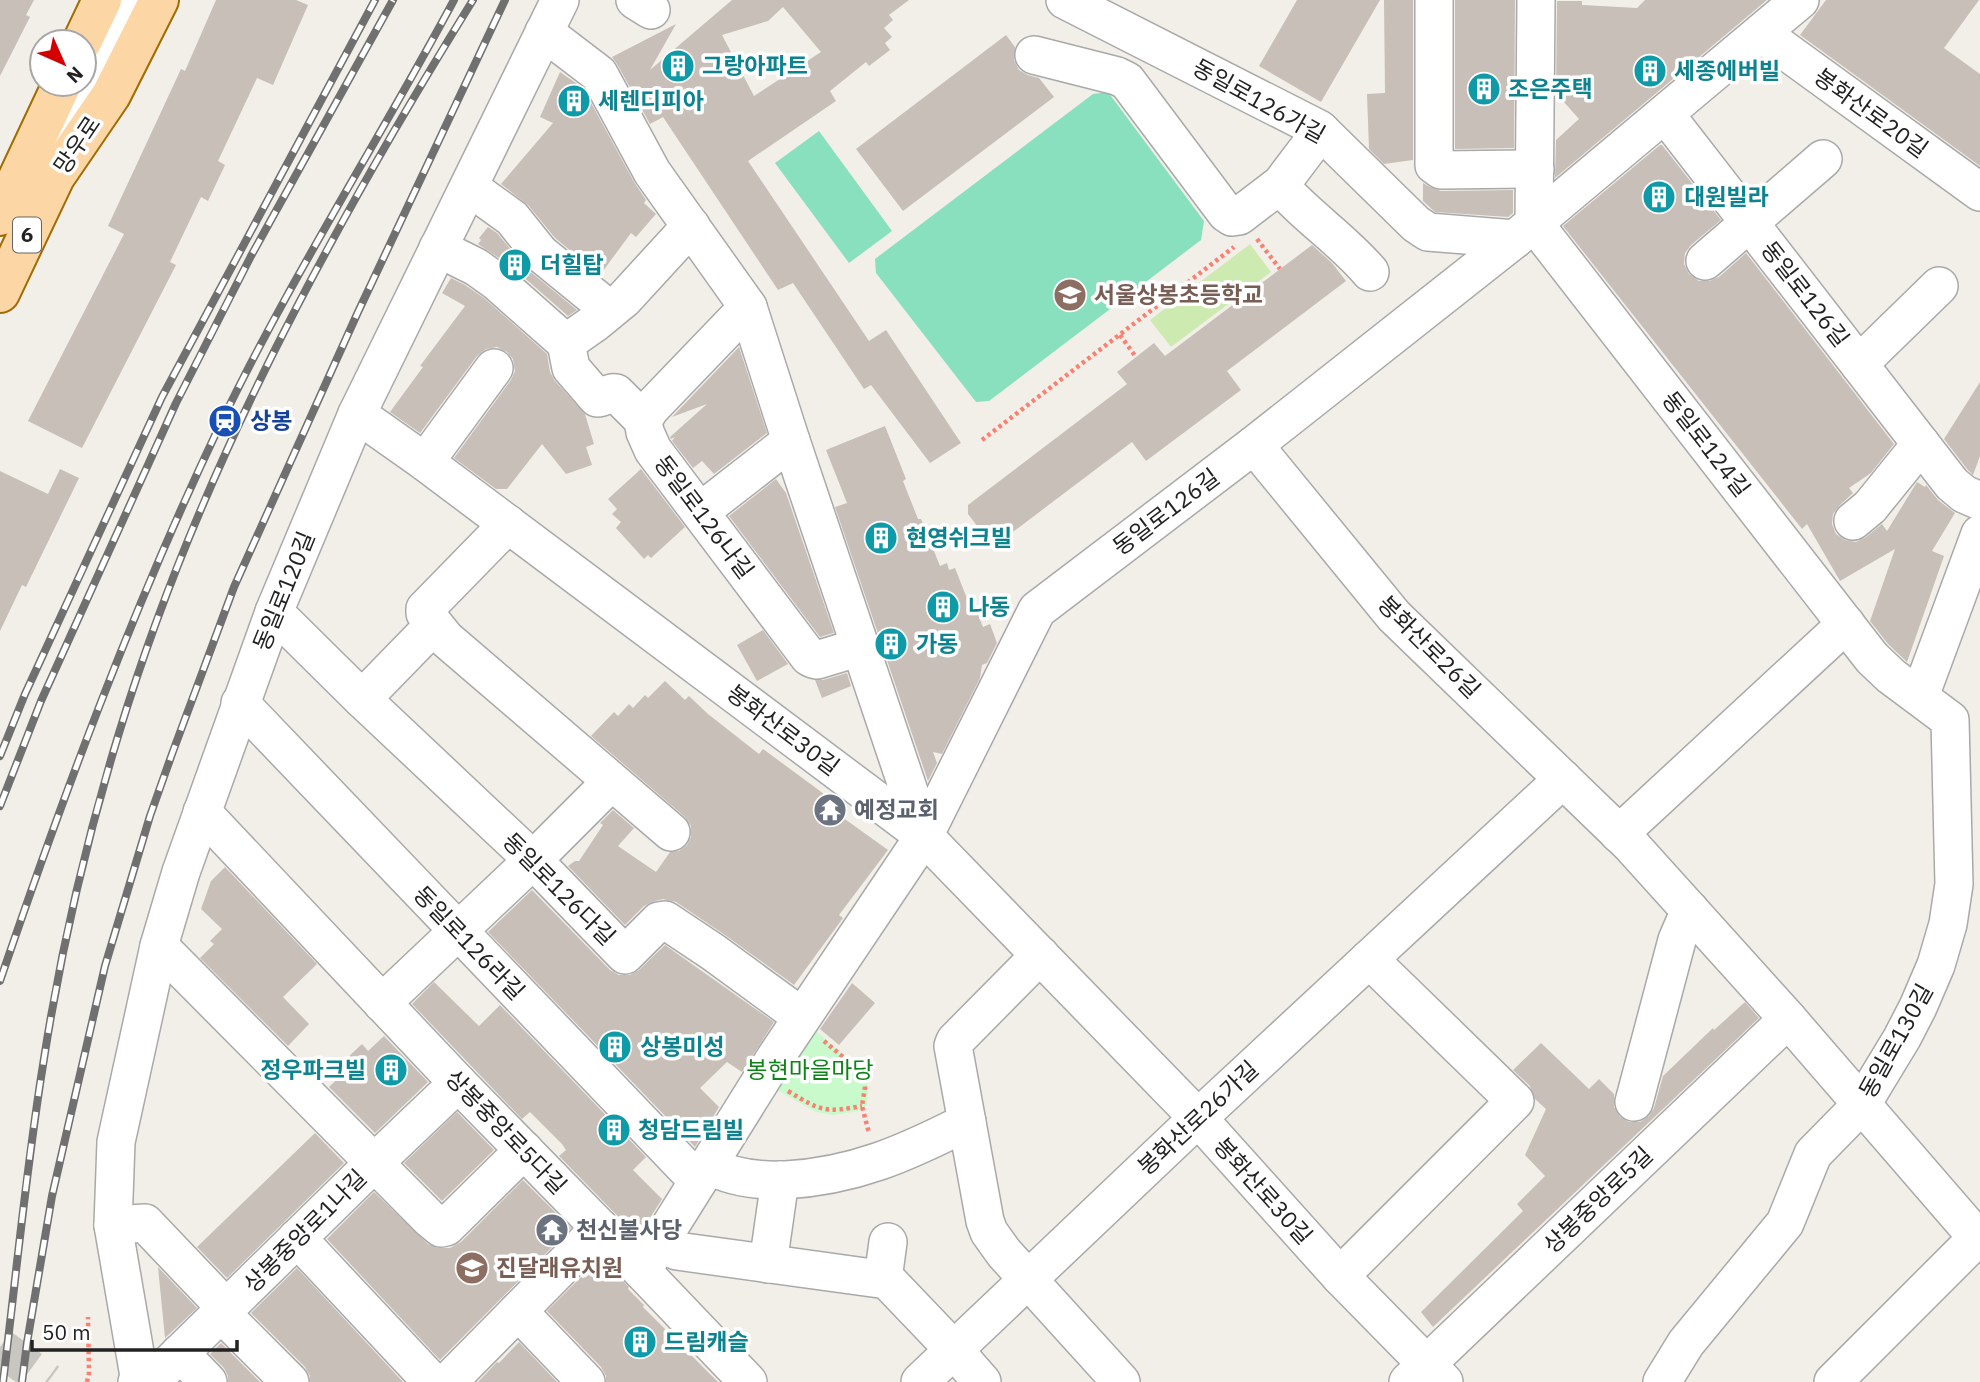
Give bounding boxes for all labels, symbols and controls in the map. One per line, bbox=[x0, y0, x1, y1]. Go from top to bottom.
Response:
north arrow bbox=[28, 28, 98, 98]
building icon: 그랑아파트 bbox=[659, 47, 697, 85]
place label: 그랑아파트 bbox=[702, 50, 808, 80]
street label: 동일로126가길 bbox=[1188, 51, 1331, 149]
building icon: 세종에버빌 bbox=[1631, 52, 1669, 90]
place label: 세종에버빌 bbox=[1674, 55, 1780, 85]
street label: 봉화산로20길 bbox=[1809, 61, 1934, 164]
text: N bbox=[62, 62, 88, 88]
building icon: 조은주택 bbox=[1465, 70, 1503, 108]
place label: 조은주택 bbox=[1508, 73, 1593, 103]
building icon: 세렌디피아 bbox=[555, 82, 593, 120]
place label: 세렌디피아 bbox=[598, 85, 704, 115]
street label: 망우로 bbox=[46, 110, 106, 179]
building icon: 대원빌라 bbox=[1640, 178, 1678, 216]
place label: 대원빌라 bbox=[1684, 181, 1769, 211]
road number: 6 bbox=[13, 218, 41, 252]
street label: 동일로126길 bbox=[1755, 234, 1856, 352]
building icon: 더힐탑 bbox=[496, 246, 534, 284]
place label: 더힐탑 bbox=[540, 249, 603, 279]
school or university icon: 서울상봉초등학교 bbox=[1051, 276, 1089, 314]
place label: 서울상봉초등학교 bbox=[1094, 279, 1263, 309]
street label: 동일로124길 bbox=[1656, 384, 1757, 502]
station icon: 상봉 bbox=[206, 402, 244, 440]
place label: 상봉 bbox=[250, 405, 292, 435]
street label: 동일로126나길 bbox=[649, 449, 761, 584]
street label: 동일로126길 bbox=[1106, 461, 1225, 561]
building icon: 현영쉬크빌 bbox=[862, 519, 900, 557]
place label: 현영쉬크빌 bbox=[906, 522, 1012, 552]
street label: 동일로120길 bbox=[246, 527, 321, 655]
building icon: 나동 bbox=[924, 588, 962, 626]
street label: 봉화산로26길 bbox=[1372, 589, 1487, 704]
place label: 나동 bbox=[968, 591, 1010, 621]
building icon: 가동 bbox=[872, 625, 910, 663]
place label: 가동 bbox=[916, 628, 958, 658]
street label: 봉화산로30길 bbox=[721, 677, 846, 781]
temple icon: 예정교회 bbox=[811, 791, 849, 829]
place label: 예정교회 bbox=[854, 794, 939, 824]
street label: 동일로126다길 bbox=[497, 826, 622, 951]
street label: 동일로126라길 bbox=[408, 879, 532, 1006]
street label: 동일로130길 bbox=[1851, 978, 1939, 1103]
building icon: 상봉미성 bbox=[596, 1028, 634, 1066]
place label: 상봉미성 bbox=[640, 1031, 725, 1061]
building icon: 정우파크빌 bbox=[372, 1051, 410, 1089]
place label: 정우파크빌 bbox=[260, 1054, 366, 1084]
park label: 봉현마을마당 bbox=[747, 1054, 873, 1084]
street label: 봉화산로26가길 bbox=[1131, 1054, 1264, 1181]
street label: 상봉중앙로5다길 bbox=[440, 1063, 574, 1200]
building icon: 청담드림빌 bbox=[595, 1111, 633, 1149]
place label: 청담드림빌 bbox=[638, 1114, 744, 1144]
street label: 봉화산로30길 bbox=[1208, 1131, 1320, 1250]
street label: 상봉중앙로5길 bbox=[1536, 1140, 1658, 1259]
street label: 상봉중앙로1나길 bbox=[236, 1162, 372, 1298]
temple icon: 천신불사당 bbox=[533, 1211, 571, 1249]
place label: 천신불사당 bbox=[576, 1214, 682, 1244]
school or university icon: 진달래유치원 bbox=[453, 1249, 491, 1287]
place label: 진달래유치원 bbox=[496, 1252, 623, 1282]
scale bar bbox=[32, 1308, 236, 1352]
text: 50 m bbox=[42, 1318, 91, 1346]
building icon: 드림캐슬 bbox=[621, 1323, 659, 1361]
place label: 드림캐슬 bbox=[664, 1326, 749, 1356]

